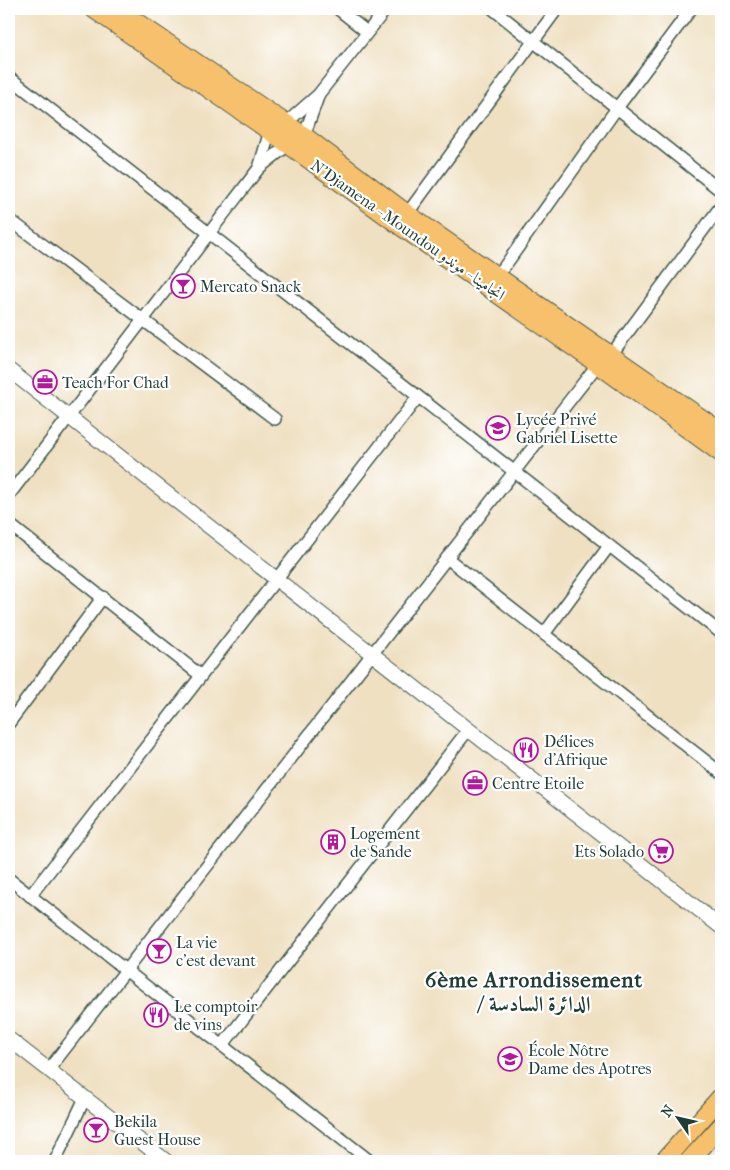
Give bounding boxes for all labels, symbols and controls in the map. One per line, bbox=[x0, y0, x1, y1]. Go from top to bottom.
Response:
street label: N'Djamena - Moundou انجامينا - موندو bbox=[307, 155, 509, 305]
bar icon: Mercato Snack bbox=[170, 273, 196, 299]
place label: Mercato Snack bbox=[200, 277, 302, 296]
office icon: Teach For Chad bbox=[32, 369, 58, 395]
place label: Teach For Chad bbox=[62, 373, 169, 392]
place label: Lycée Privé Gabriel Lisette bbox=[516, 410, 618, 447]
school or university icon: Lycée Privé Gabriel Lisette bbox=[485, 415, 511, 441]
place label: Délices d'Afrique bbox=[544, 732, 608, 769]
restaurant icon: Délices d'Afrique bbox=[513, 737, 539, 763]
office icon: Centre Etoile bbox=[462, 770, 488, 796]
place label: Centre Etoile bbox=[492, 774, 584, 793]
place label: Logement de Sande bbox=[350, 824, 421, 861]
building icon: Logement de Sande bbox=[320, 829, 346, 855]
supermarket icon: Ets Solado bbox=[648, 838, 674, 864]
place label: Ets Solado bbox=[574, 842, 644, 861]
place label: La vie c'est devant bbox=[176, 933, 256, 970]
bar icon: La vie c'est devant bbox=[146, 938, 172, 964]
district label: 6ème Arrondissement / الدائرة السادسة bbox=[425, 968, 643, 1016]
place label: Le comptoir de vins bbox=[174, 997, 258, 1034]
restaurant icon: Le comptoir de vins bbox=[143, 1002, 169, 1028]
place label: École Nôtre Dame des Apotres bbox=[528, 1040, 652, 1078]
school or university icon: École Nôtre Dame des Apotres bbox=[497, 1046, 523, 1072]
north arrow bbox=[652, 1092, 702, 1142]
text: N bbox=[658, 1102, 678, 1120]
place label: Bekila Guest House bbox=[114, 1112, 201, 1149]
bar icon: Bekila Guest House bbox=[83, 1117, 109, 1143]

